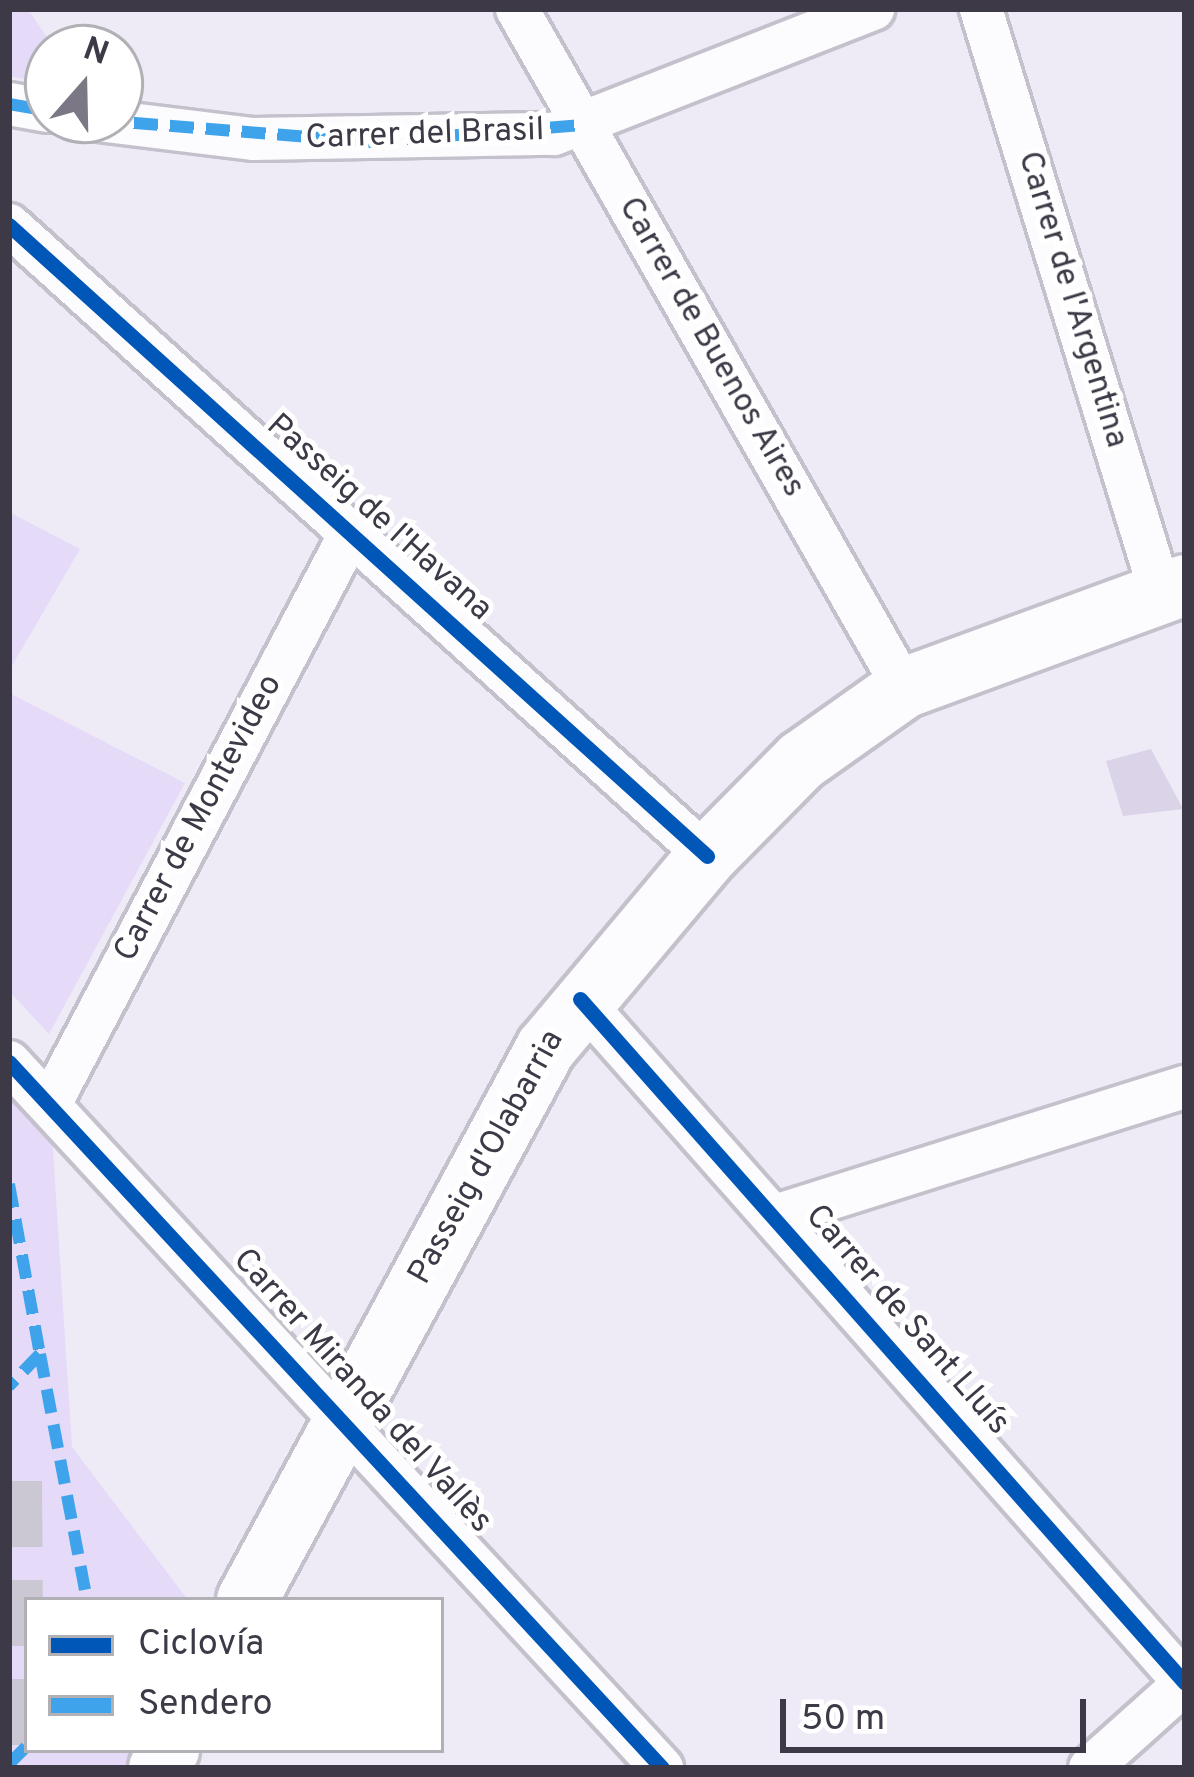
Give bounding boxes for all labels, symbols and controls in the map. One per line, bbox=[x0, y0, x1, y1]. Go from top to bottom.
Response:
north arrow bbox=[24, 24, 144, 144]
text: N bbox=[77, 29, 114, 77]
street label: Carrer del Brasil bbox=[305, 112, 545, 160]
street label: Carrer de l'Argentina bbox=[1007, 147, 1135, 453]
street label: Carrer de Buenos Aires bbox=[608, 191, 812, 505]
street label: Passeig de l'Havana bbox=[257, 407, 499, 631]
street label: Carrer de Montevideo bbox=[108, 669, 292, 969]
street label: Passeig d'Olabarria bbox=[402, 1024, 574, 1292]
street label: Carrer de Sant Lluís bbox=[795, 1198, 1017, 1444]
street label: Carrer Miranda del Vallès bbox=[223, 1241, 499, 1543]
legend bbox=[24, 1597, 444, 1753]
text: Ciclovía bbox=[138, 1622, 264, 1668]
scale bar bbox=[786, 1675, 1092, 1749]
text: Sendero bbox=[138, 1682, 273, 1728]
text: 50 m bbox=[801, 1697, 885, 1743]

